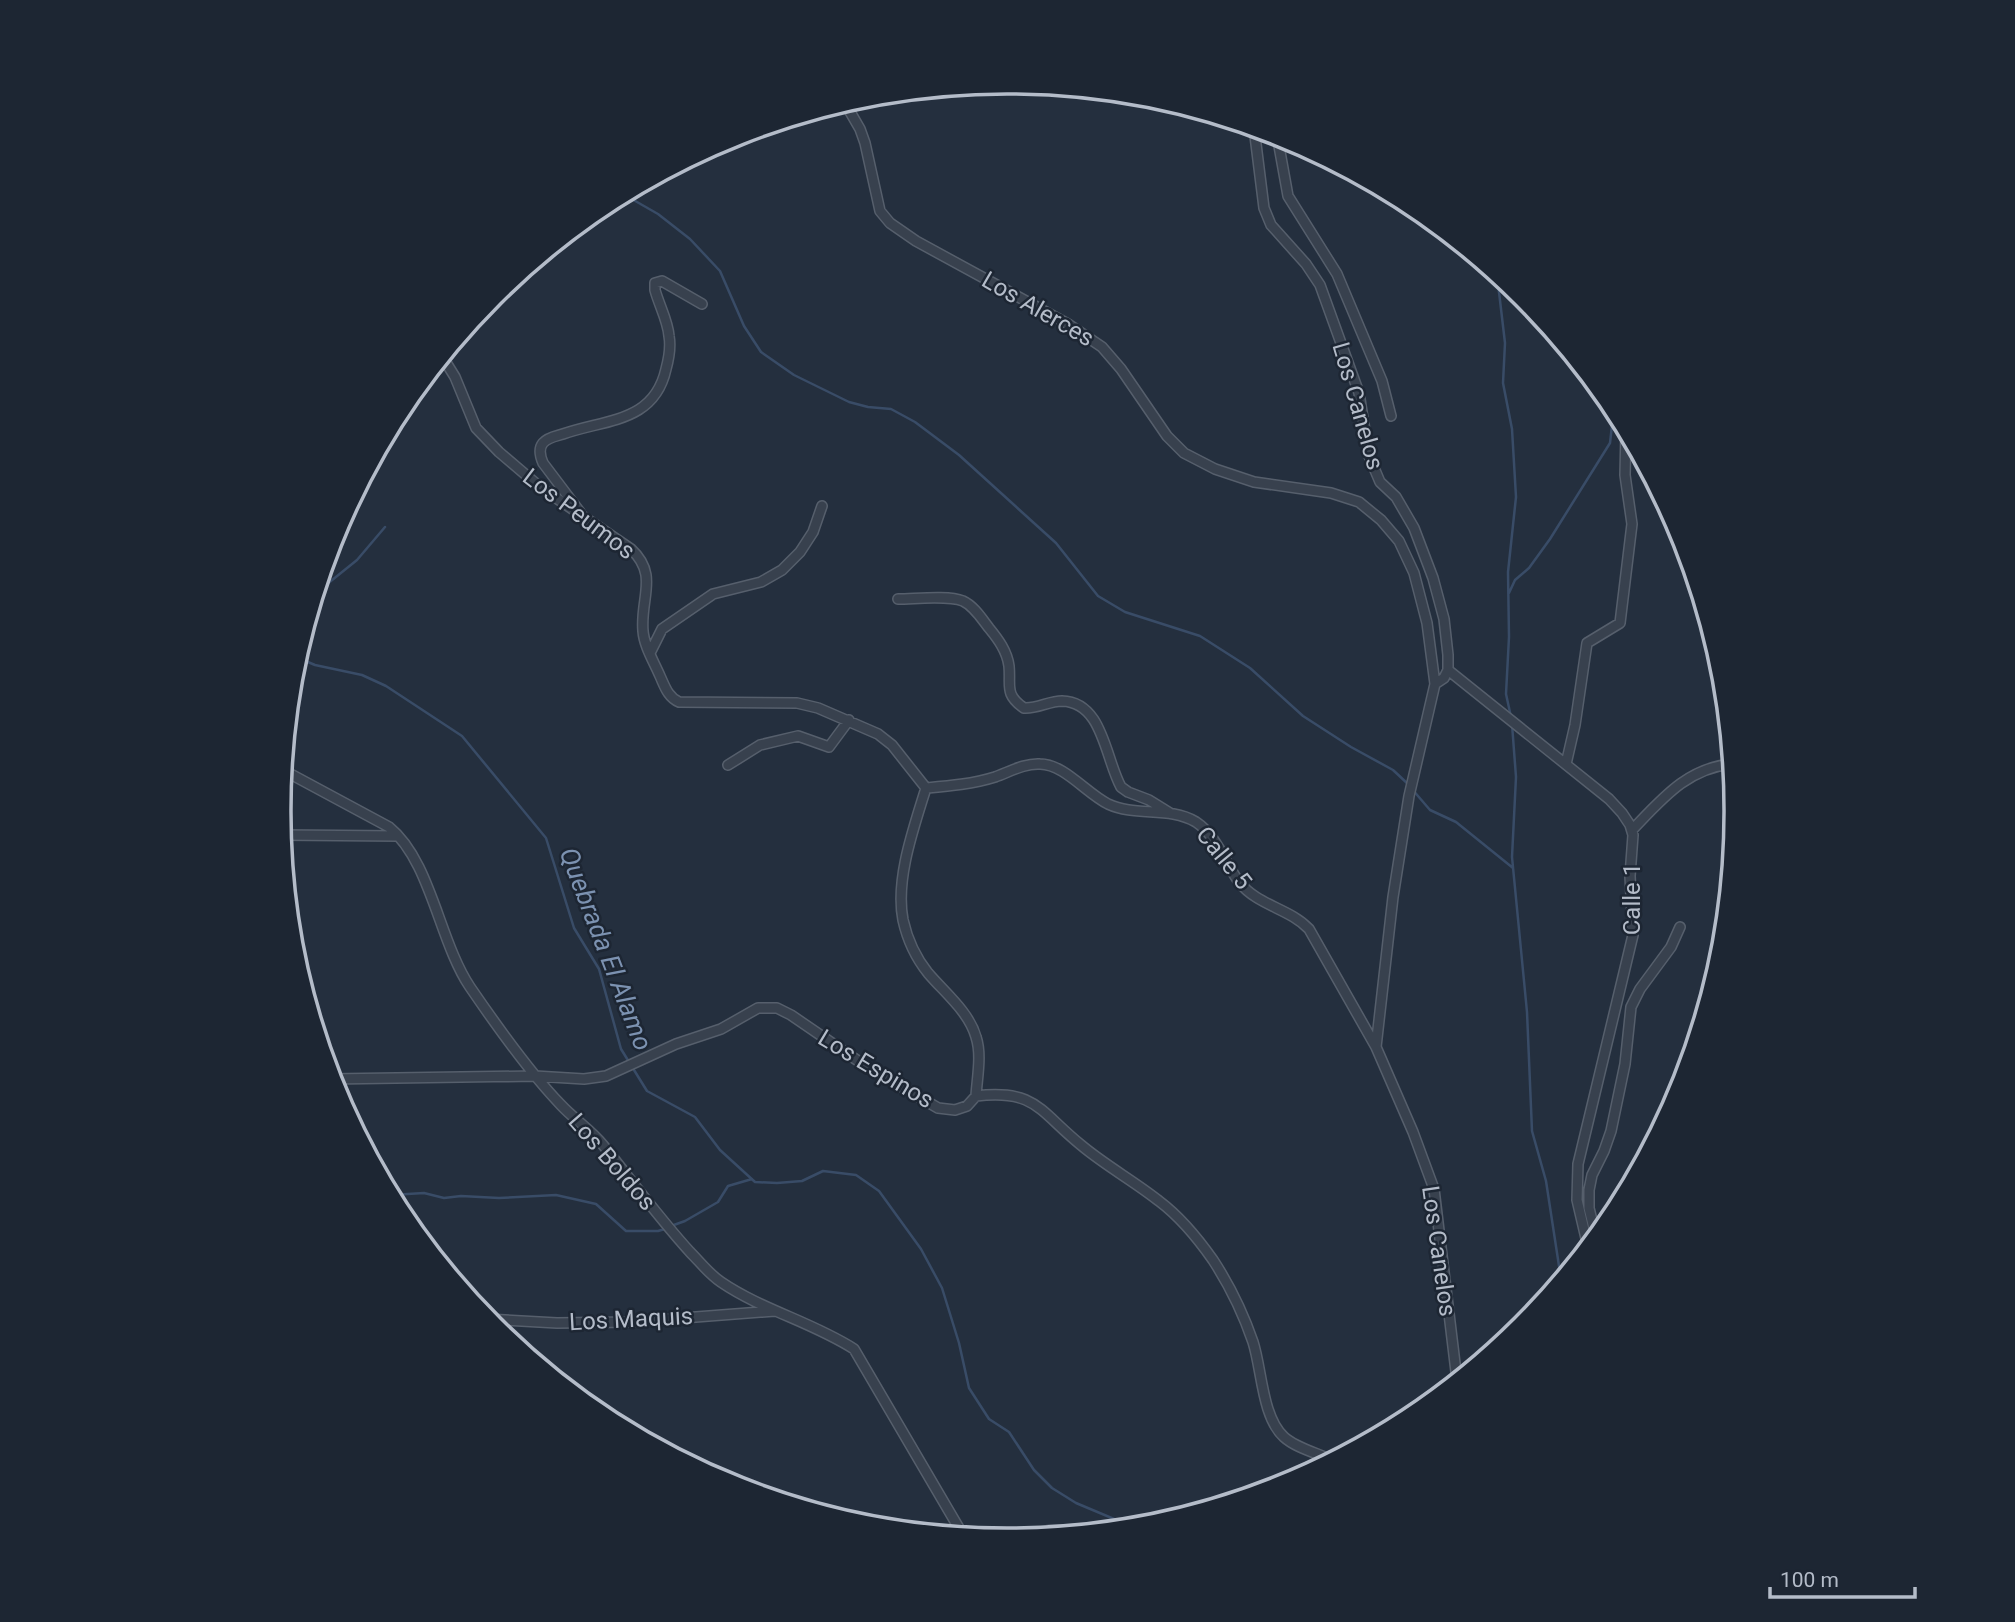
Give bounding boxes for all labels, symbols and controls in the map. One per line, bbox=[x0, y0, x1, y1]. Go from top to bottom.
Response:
street label: Los Alerces bbox=[977, 266, 1099, 352]
street label: Los Canelos bbox=[1326, 339, 1390, 473]
street label: Los Peumos bbox=[517, 463, 641, 565]
street label: Calle 5 bbox=[1190, 821, 1258, 895]
water label: Quebrada El Alamo bbox=[554, 843, 658, 1055]
street label: Calle 1 bbox=[1618, 863, 1646, 935]
street label: Los Espinos bbox=[813, 1024, 939, 1114]
street label: Los Boldos bbox=[562, 1108, 662, 1216]
street label: Los Canelos bbox=[1416, 1184, 1462, 1318]
street label: Los Maquis bbox=[568, 1302, 694, 1336]
scale bar bbox=[1770, 1556, 1915, 1600]
text: 100 m bbox=[1780, 1568, 1839, 1592]

